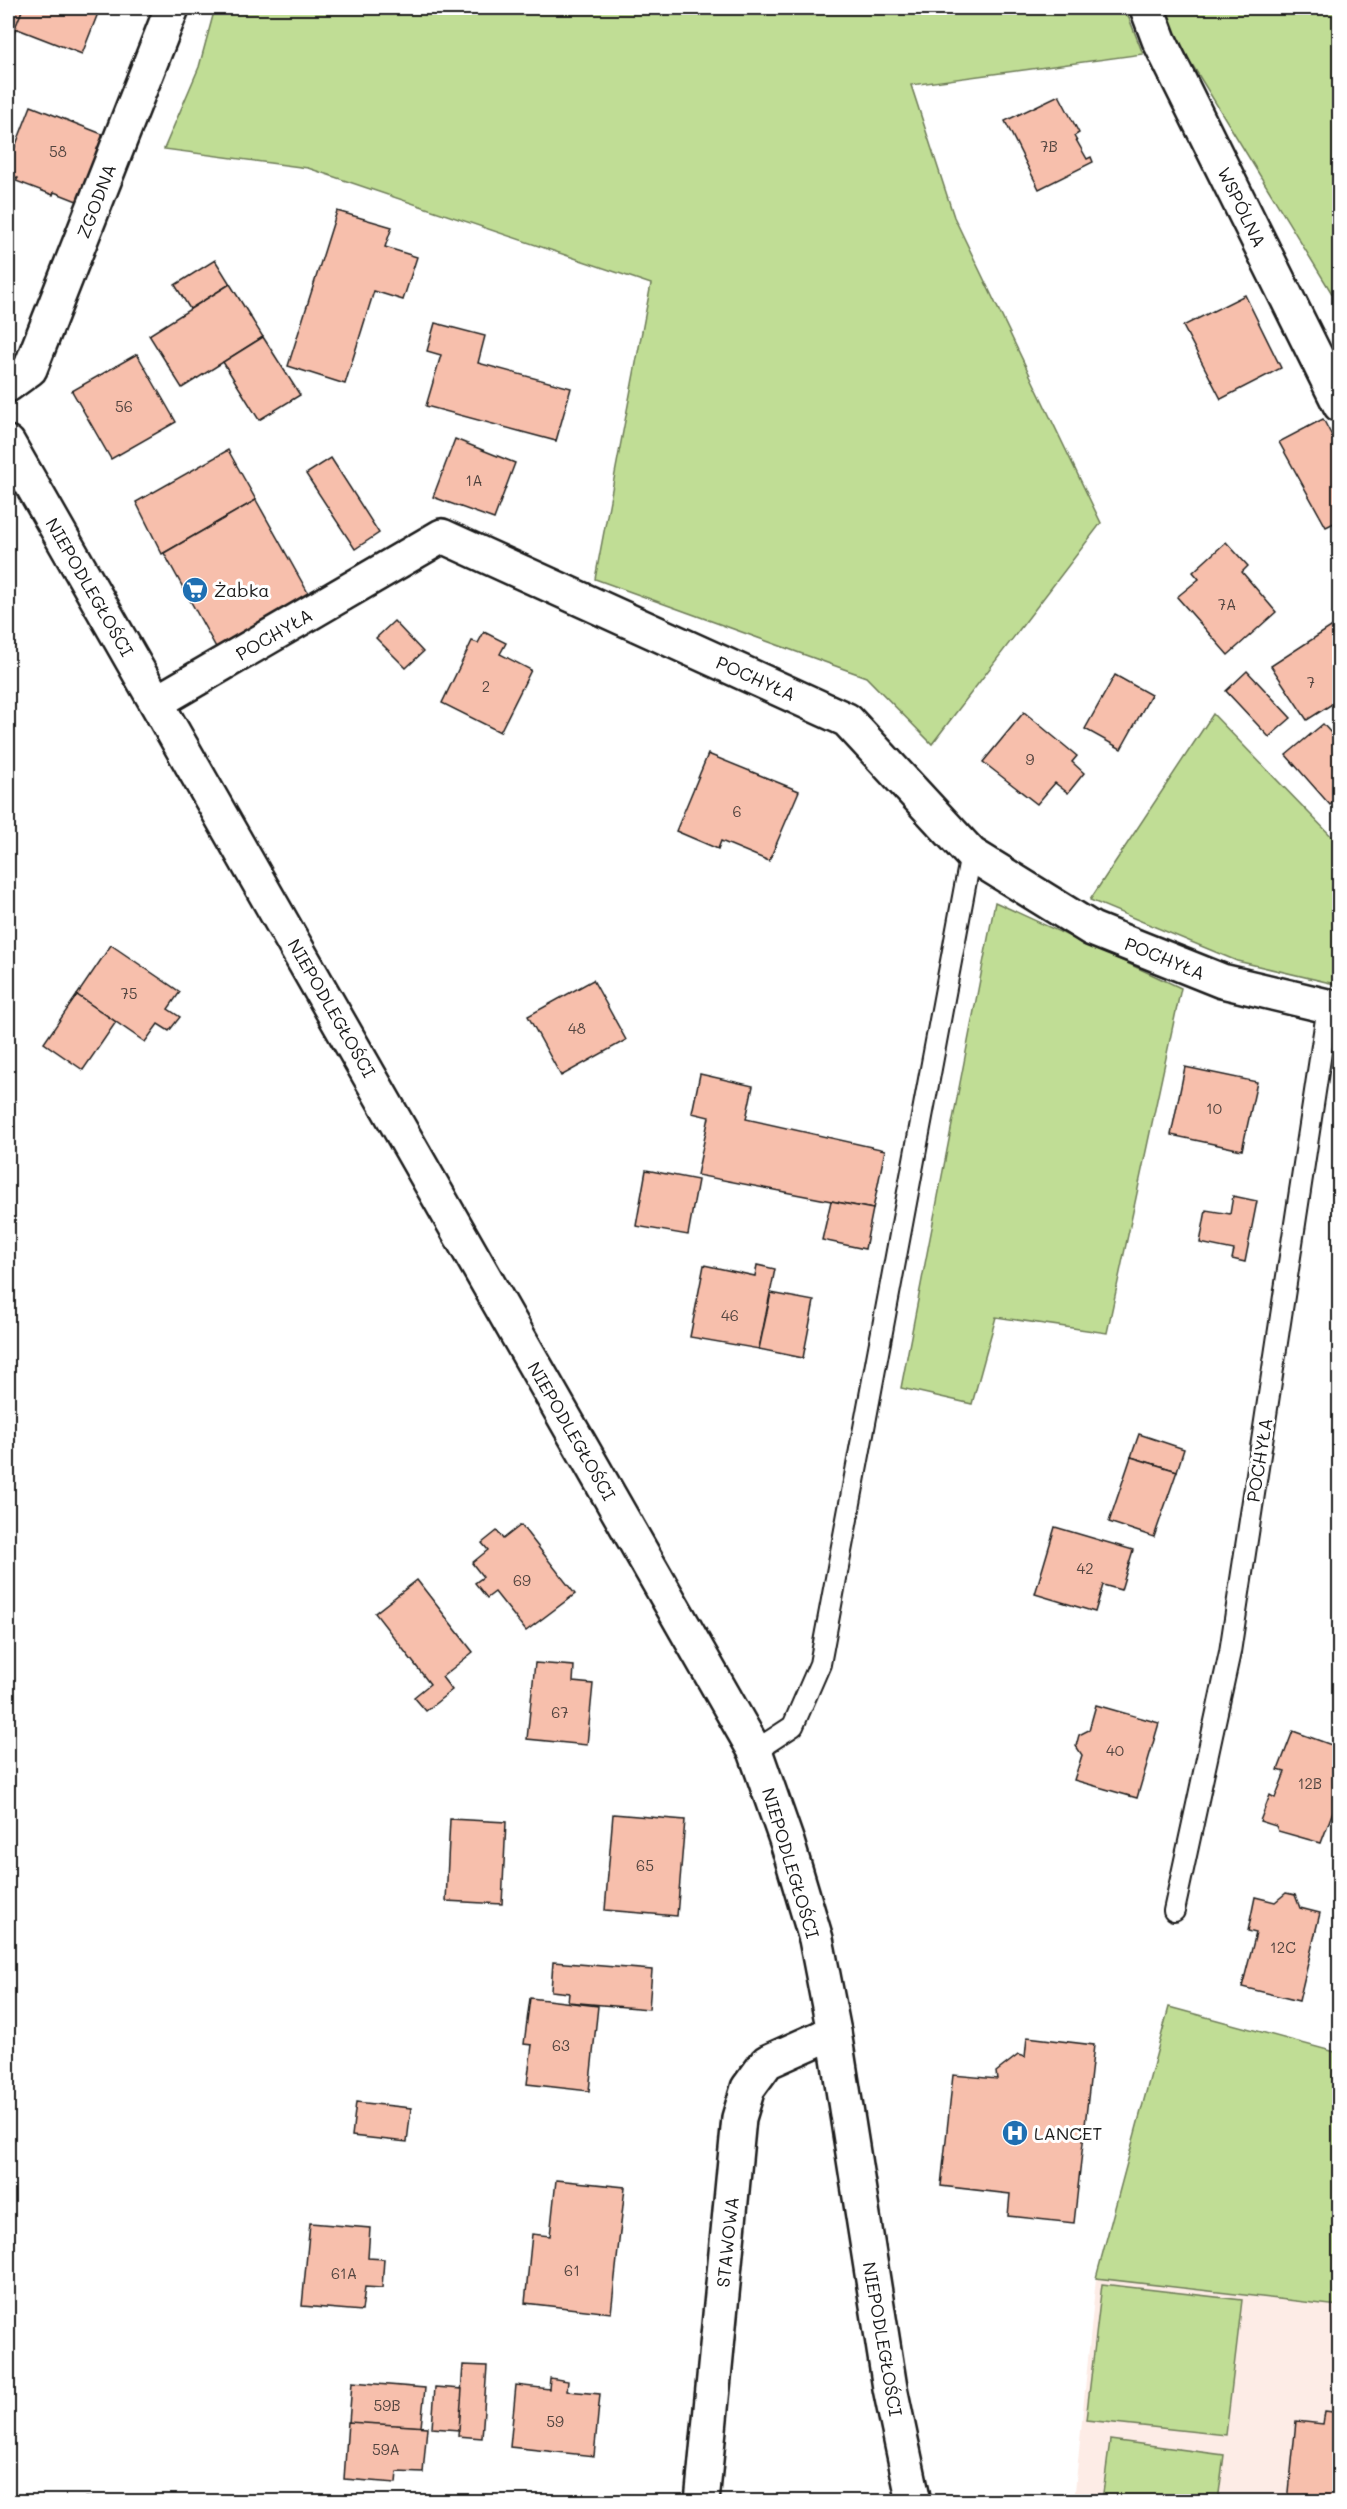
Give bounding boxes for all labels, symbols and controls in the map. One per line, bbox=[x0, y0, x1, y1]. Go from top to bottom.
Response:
house number: 7B bbox=[1040, 136, 1058, 156]
house number: 58 bbox=[49, 141, 67, 161]
street label: ZGODNA bbox=[71, 160, 121, 242]
street label: WSPÓLNA bbox=[1212, 163, 1272, 251]
house number: 56 bbox=[115, 396, 133, 416]
house number: 1A bbox=[465, 470, 483, 490]
street label: NIEPODLEGŁOŚCI bbox=[41, 513, 140, 661]
supermarket icon: Żabka bbox=[180, 575, 210, 605]
place label: Żabka bbox=[214, 578, 270, 602]
house number: 7A bbox=[1218, 594, 1236, 614]
street label: POCHYŁA bbox=[231, 602, 317, 666]
street label: POCHYŁA bbox=[712, 650, 800, 706]
house number: 7 bbox=[1307, 672, 1315, 692]
house number: 2 bbox=[482, 676, 490, 696]
house number: 9 bbox=[1026, 749, 1035, 769]
house number: 6 bbox=[732, 801, 742, 821]
street label: POCHYŁA bbox=[1121, 931, 1209, 985]
street label: NIEPODLEGŁOŚCI bbox=[283, 934, 382, 1082]
house number: 75 bbox=[120, 983, 138, 1003]
house number: 48 bbox=[568, 1018, 586, 1038]
house number: 10 bbox=[1206, 1098, 1222, 1118]
house number: 46 bbox=[721, 1305, 739, 1325]
street label: NIEPODLEGŁOŚCI bbox=[523, 1357, 622, 1505]
street label: POCHYŁA bbox=[1241, 1416, 1277, 1504]
house number: 42 bbox=[1076, 1558, 1094, 1578]
house number: 69 bbox=[513, 1570, 531, 1590]
house number: 67 bbox=[551, 1702, 569, 1722]
house number: 40 bbox=[1106, 1740, 1124, 1760]
house number: 12B bbox=[1298, 1773, 1322, 1793]
street label: NIEPODLEGŁOŚCI bbox=[757, 1785, 825, 1941]
house number: 65 bbox=[636, 1855, 654, 1875]
house number: 12C bbox=[1270, 1937, 1296, 1957]
house number: 63 bbox=[552, 2035, 570, 2055]
hospital icon: LANCET bbox=[1000, 2118, 1030, 2148]
place label: LANCET bbox=[1034, 2121, 1102, 2145]
street label: STAWOWA bbox=[710, 2196, 744, 2288]
house number: 61 bbox=[564, 2260, 580, 2280]
street label: NIEPODLEGŁOŚCI bbox=[858, 2260, 908, 2418]
house number: 61A bbox=[331, 2263, 357, 2283]
house number: 59B bbox=[374, 2395, 400, 2415]
house number: 59 bbox=[546, 2411, 564, 2431]
house number: 59A bbox=[372, 2439, 400, 2459]

